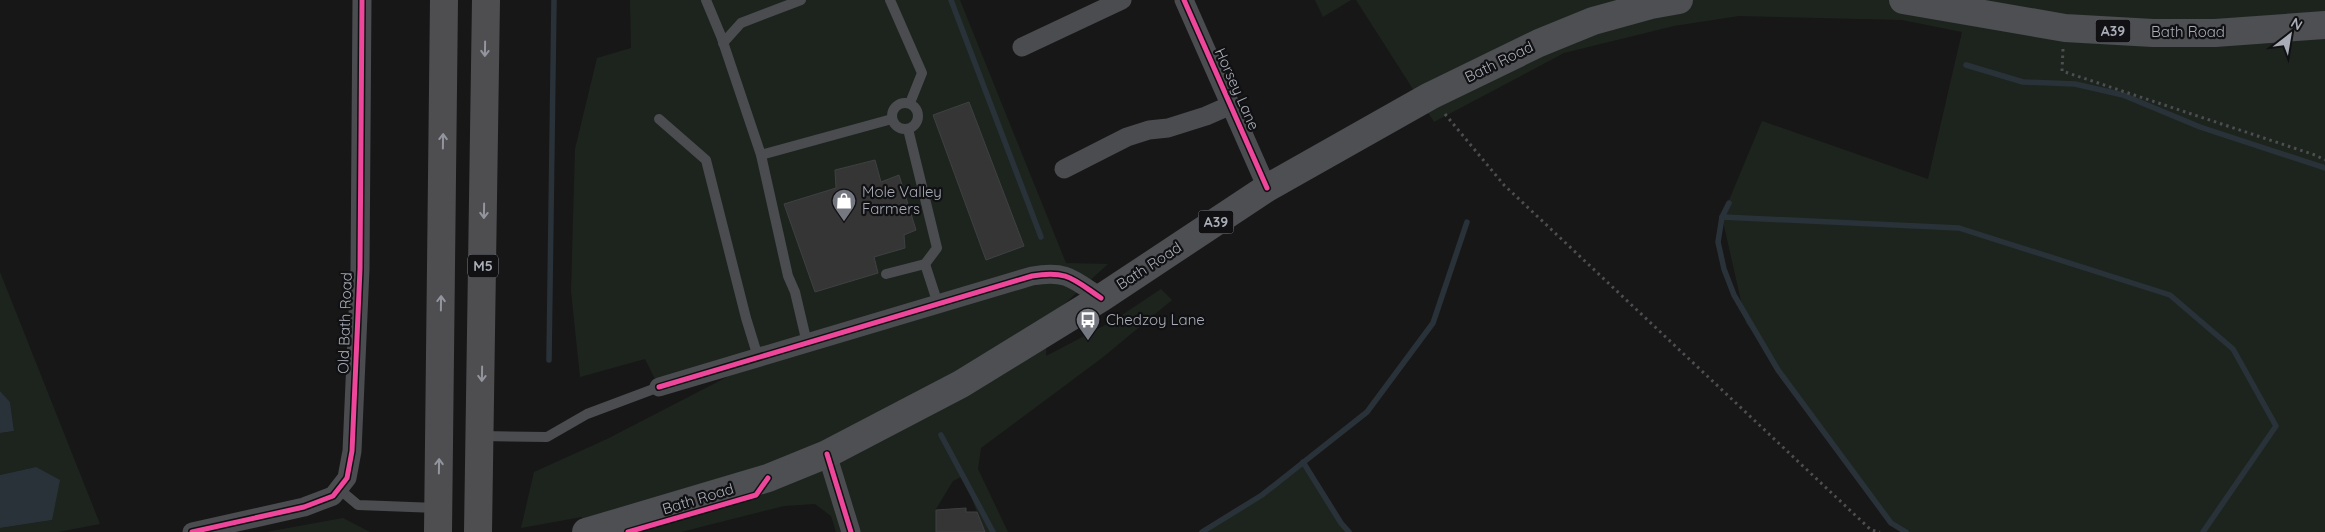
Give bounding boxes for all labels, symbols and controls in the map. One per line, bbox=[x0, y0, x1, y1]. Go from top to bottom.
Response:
north arrow bbox=[2265, 10, 2315, 60]
text: N bbox=[2288, 13, 2306, 34]
road number: A39 bbox=[2096, 20, 2130, 42]
street label: Bath Road bbox=[2151, 22, 2225, 41]
street label: Bath Road bbox=[1461, 37, 1536, 86]
one-way arrow bbox=[480, 40, 490, 56]
street label: Horsey Lane bbox=[1211, 45, 1264, 133]
one-way arrow bbox=[438, 133, 448, 150]
place label: Mole Valley Farmers bbox=[862, 182, 942, 218]
shop icon: Mole Valley Farmers bbox=[831, 188, 857, 222]
one-way arrow bbox=[479, 202, 489, 219]
road number: A39 bbox=[1198, 210, 1234, 233]
street label: Bath Road bbox=[1113, 238, 1185, 294]
road number: M5 bbox=[468, 255, 498, 278]
street label: Old Bath Road bbox=[333, 272, 356, 374]
one-way arrow bbox=[436, 296, 446, 312]
bus stop icon: Chedzoy Lane bbox=[1075, 307, 1101, 341]
place label: Chedzoy Lane bbox=[1106, 310, 1205, 329]
one-way arrow bbox=[477, 365, 487, 381]
one-way arrow bbox=[435, 458, 444, 474]
street label: Bath Road bbox=[660, 479, 736, 518]

